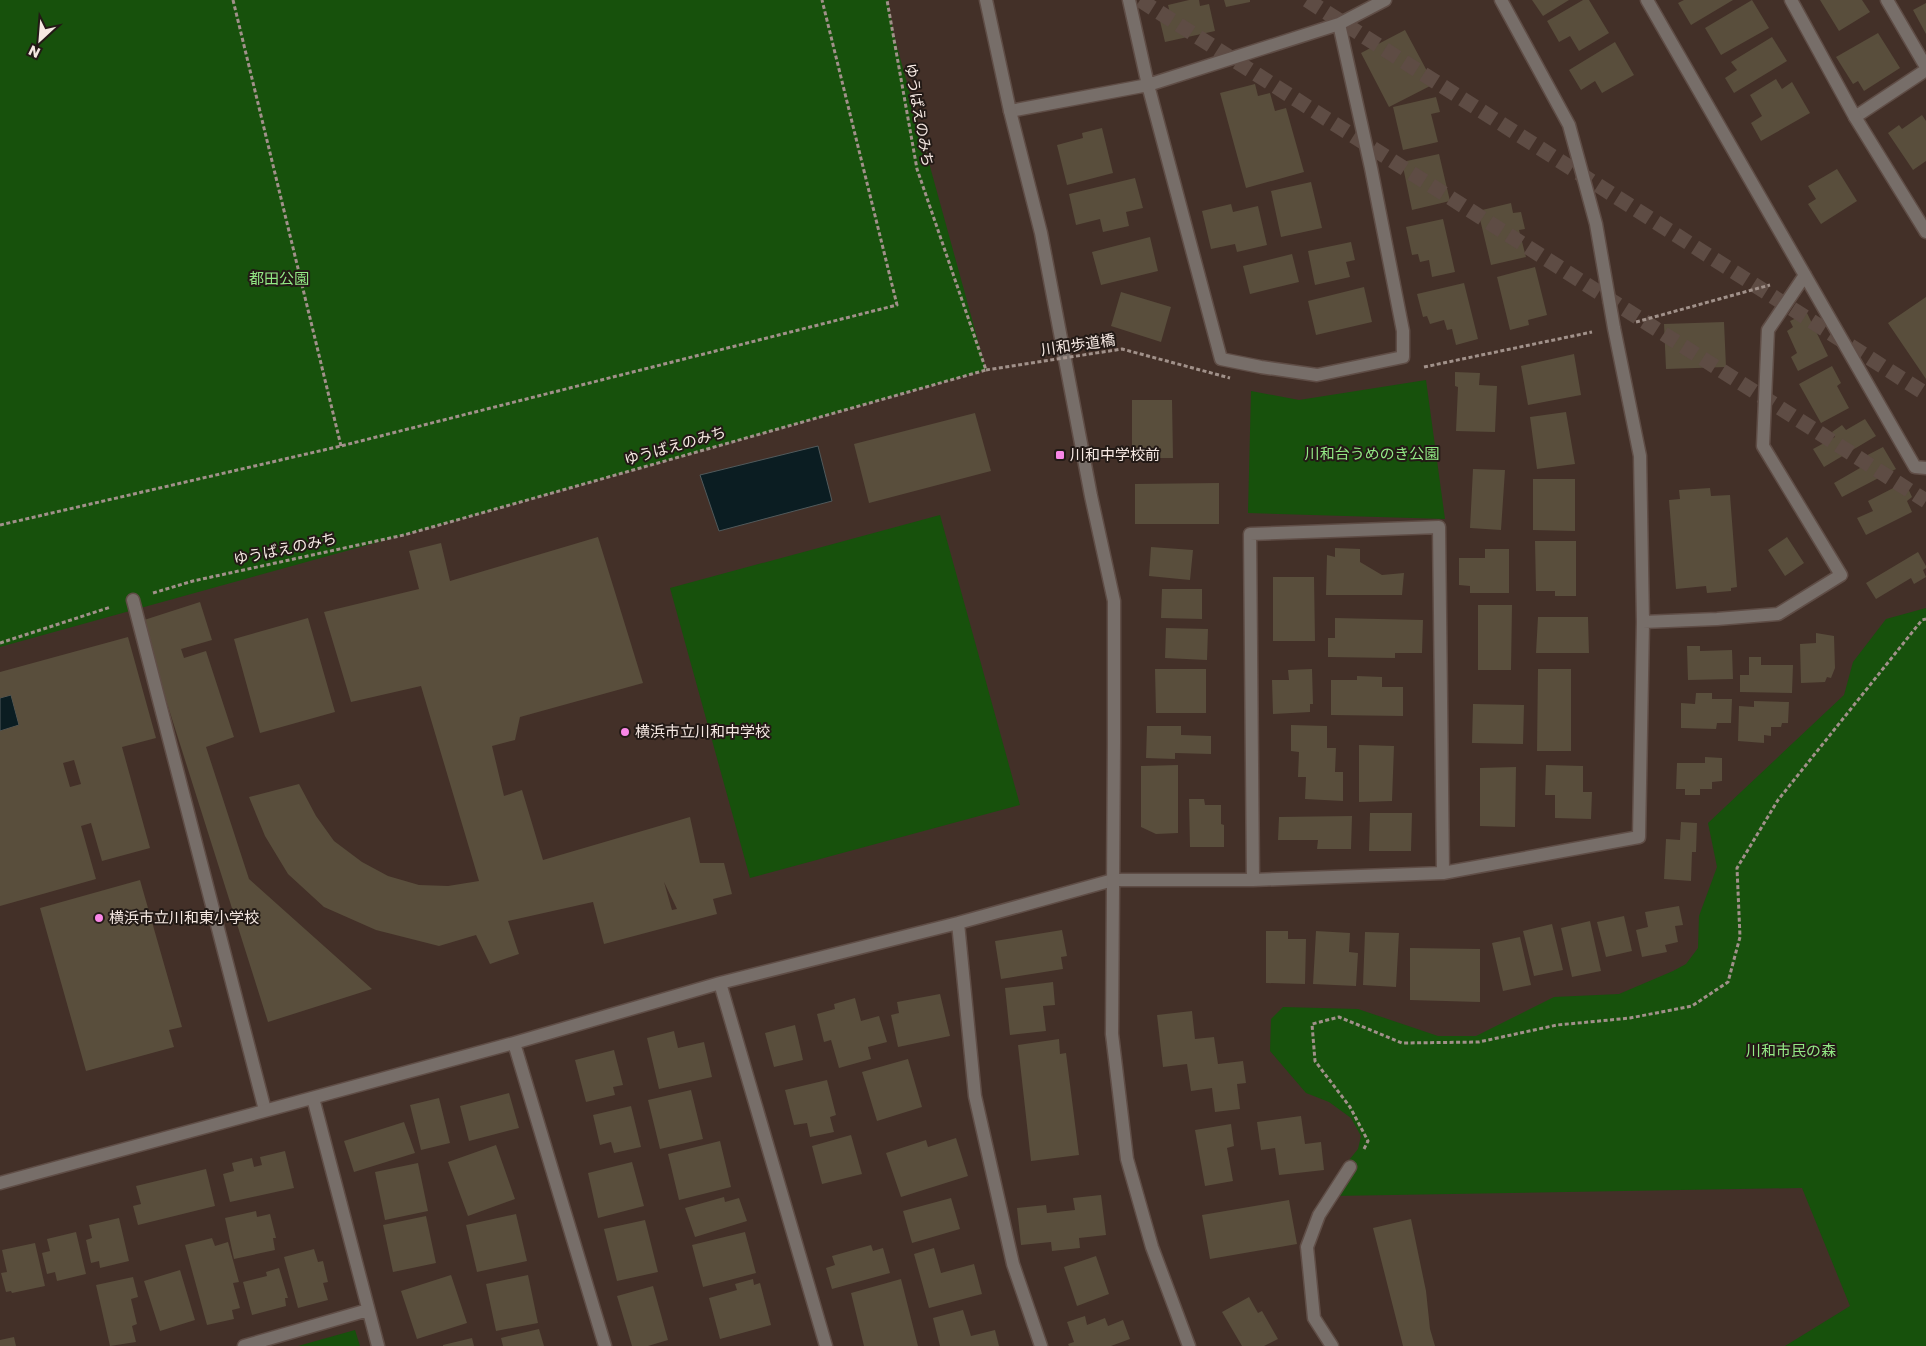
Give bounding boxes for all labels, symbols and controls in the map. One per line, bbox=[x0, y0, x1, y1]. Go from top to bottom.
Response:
north arrow bbox=[15, 15, 65, 65]
text: N bbox=[25, 40, 43, 63]
street label: ゆうばえのみち bbox=[900, 61, 939, 168]
park label: 都田公園 bbox=[249, 268, 309, 289]
street label: 川和歩道橋 bbox=[1039, 329, 1117, 360]
street label: ゆうばえのみち bbox=[621, 421, 728, 470]
park label: 川和台うめのき公園 bbox=[1305, 443, 1439, 464]
place label: 川和中学校前 bbox=[1070, 444, 1160, 465]
marker: 川和中学校前 bbox=[1054, 449, 1066, 461]
street label: ゆうばえのみち bbox=[231, 527, 338, 570]
place label: 横浜市立川和中学校 bbox=[635, 721, 770, 742]
marker: 横浜市立川和中学校 bbox=[619, 726, 631, 738]
place label: 横浜市立川和東小学校 bbox=[109, 907, 259, 928]
marker: 横浜市立川和東小学校 bbox=[93, 912, 105, 924]
park label: 川和市民の森 bbox=[1746, 1040, 1836, 1061]

